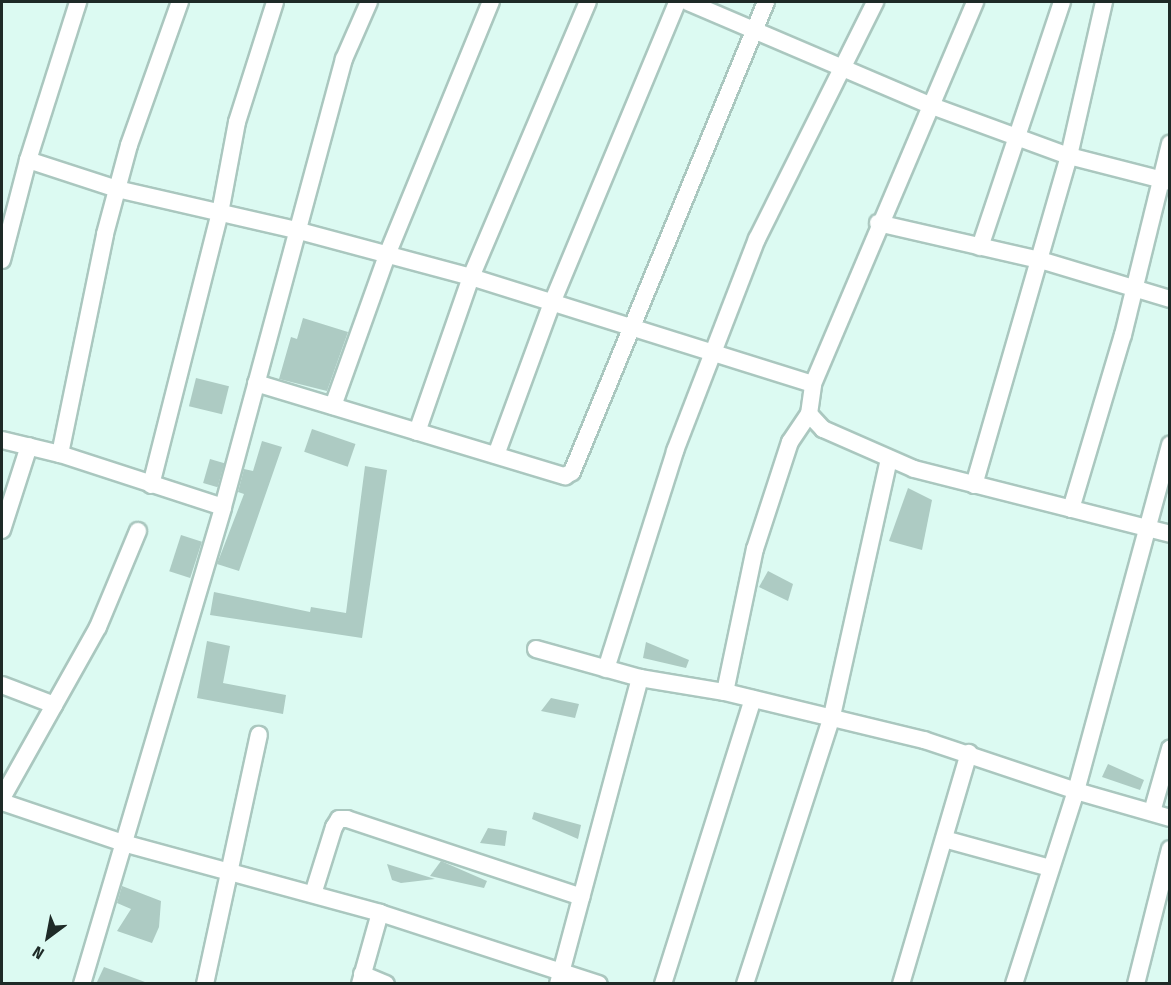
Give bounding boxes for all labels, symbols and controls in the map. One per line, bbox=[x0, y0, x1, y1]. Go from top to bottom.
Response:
north arrow bbox=[18, 907, 78, 967]
text: N bbox=[29, 942, 47, 963]

